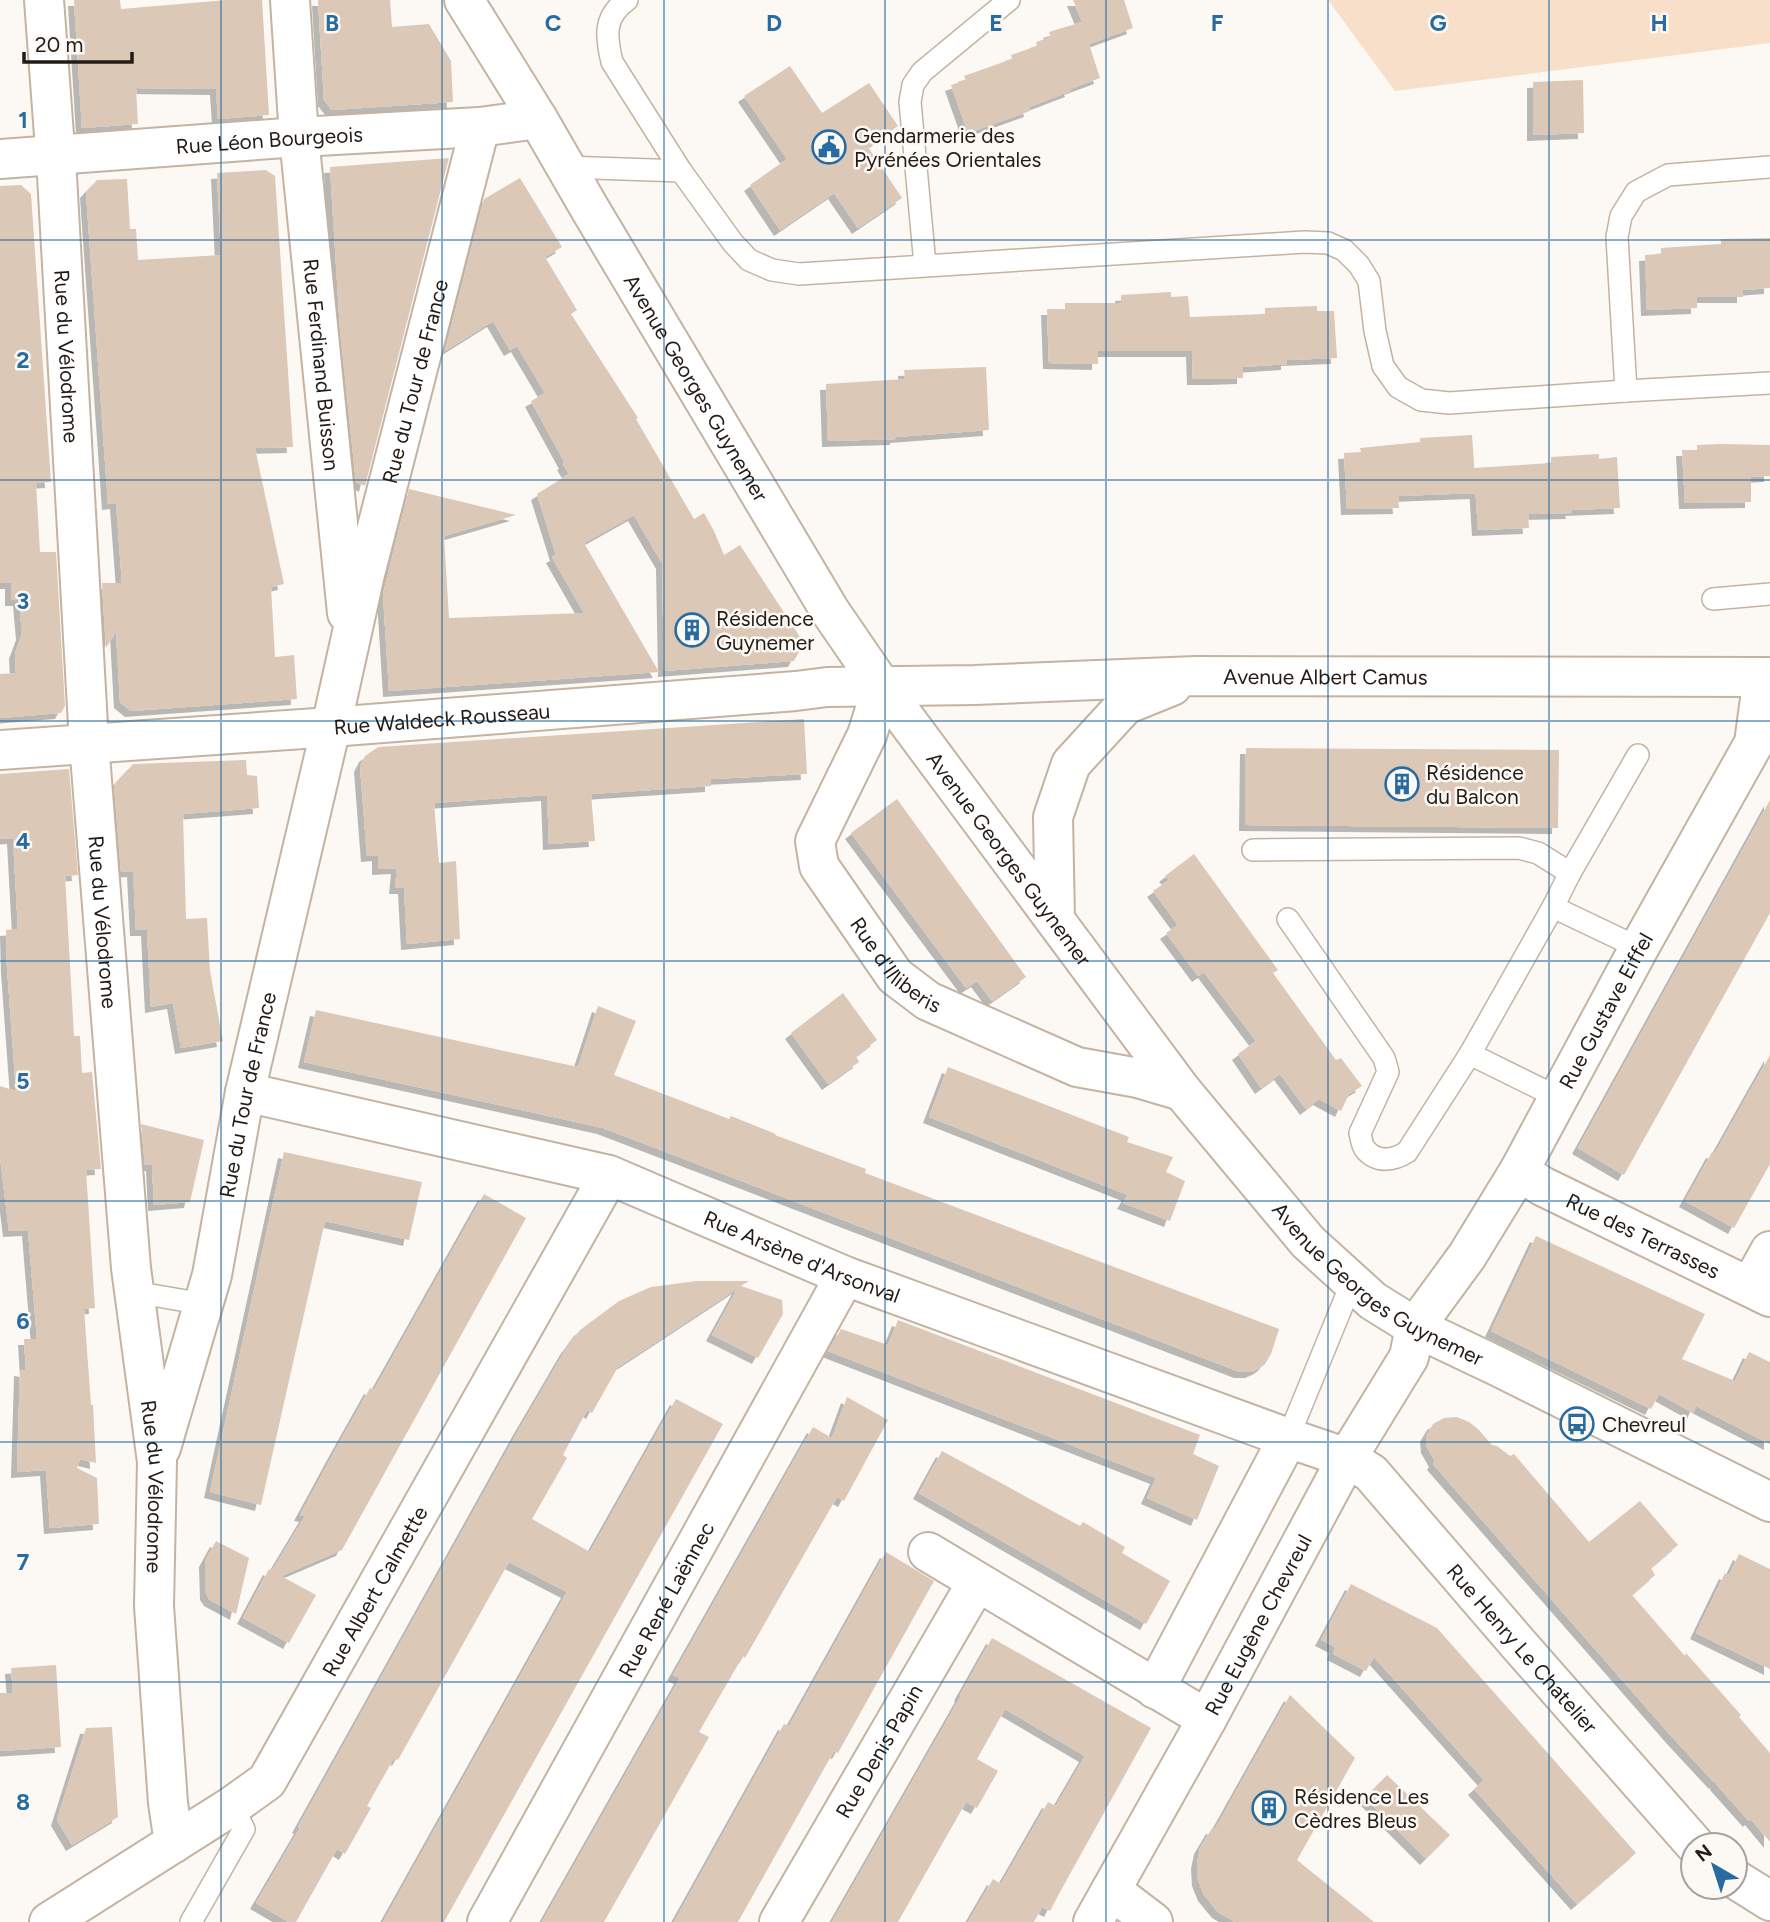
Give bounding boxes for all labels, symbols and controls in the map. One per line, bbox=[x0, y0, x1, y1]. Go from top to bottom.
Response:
text: B bbox=[325, 9, 339, 37]
text: C bbox=[545, 9, 562, 37]
text: D bbox=[766, 9, 782, 37]
text: E bbox=[989, 9, 1003, 37]
text: F bbox=[1211, 9, 1224, 37]
text: G bbox=[1429, 9, 1447, 37]
text: H bbox=[1650, 9, 1668, 37]
scale bar bbox=[24, 21, 133, 65]
text: 20 m bbox=[35, 32, 83, 57]
text: 1 bbox=[18, 106, 28, 134]
street label: Rue Léon Bourgeois bbox=[175, 121, 364, 159]
place label: Gendarmerie des Pyrénées Orientales bbox=[854, 123, 1041, 172]
public building icon: Gendarmerie des Pyrénées Orientales bbox=[810, 128, 848, 166]
street label: Rue Ferdinand Buisson bbox=[299, 257, 345, 472]
street label: Rue du Vélodrome bbox=[50, 269, 85, 444]
street label: Avenue Georges Guynemer bbox=[619, 269, 774, 506]
street label: Rue du Tour de France bbox=[376, 277, 453, 486]
text: 2 bbox=[16, 346, 30, 374]
text: 3 bbox=[17, 587, 29, 615]
place label: Résidence Guynemer bbox=[716, 606, 814, 655]
building icon: Résidence Guynemer bbox=[673, 611, 711, 649]
street label: Avenue Albert Camus bbox=[1223, 664, 1428, 689]
street label: Rue Waldeck Rousseau bbox=[333, 698, 551, 739]
street label: Avenue Georges Guynemer bbox=[922, 747, 1097, 970]
place label: Résidence du Balcon bbox=[1426, 760, 1524, 809]
building icon: Résidence du Balcon bbox=[1383, 765, 1421, 803]
text: 4 bbox=[16, 827, 30, 855]
street label: Rue du Vélodrome bbox=[84, 834, 123, 1010]
street label: Rue d'Illiberis bbox=[845, 912, 945, 1018]
street label: Rue Gustave Eiffel bbox=[1553, 928, 1658, 1093]
street label: Rue du Tour de France bbox=[214, 989, 281, 1200]
text: 5 bbox=[16, 1067, 30, 1095]
street label: Rue des Terrasses bbox=[1562, 1187, 1724, 1283]
street label: Avenue Georges Guynemer bbox=[1267, 1197, 1488, 1370]
street label: Rue Arsène d'Arsonval bbox=[700, 1205, 904, 1308]
text: 6 bbox=[16, 1307, 30, 1335]
street label: Rue du Vélodrome bbox=[136, 1398, 170, 1573]
bus stop icon: Chevreul bbox=[1558, 1405, 1596, 1443]
place label: Chevreul bbox=[1602, 1412, 1686, 1437]
street label: Rue Albert Calmette bbox=[316, 1501, 432, 1680]
street label: Rue René Laënnec bbox=[613, 1517, 719, 1681]
street label: Rue Eugène Chevreul bbox=[1199, 1530, 1316, 1719]
text: 7 bbox=[17, 1548, 30, 1576]
street label: Rue Henry Le Chatelier bbox=[1442, 1558, 1603, 1738]
street label: Rue Denis Papin bbox=[830, 1679, 927, 1822]
place label: Résidence Les Cèdres Bleus bbox=[1294, 1784, 1429, 1833]
text: 8 bbox=[16, 1788, 30, 1816]
building icon: Résidence Les Cèdres Bleus bbox=[1250, 1789, 1288, 1827]
north arrow bbox=[1679, 1831, 1749, 1901]
text: N bbox=[1691, 1840, 1717, 1867]

